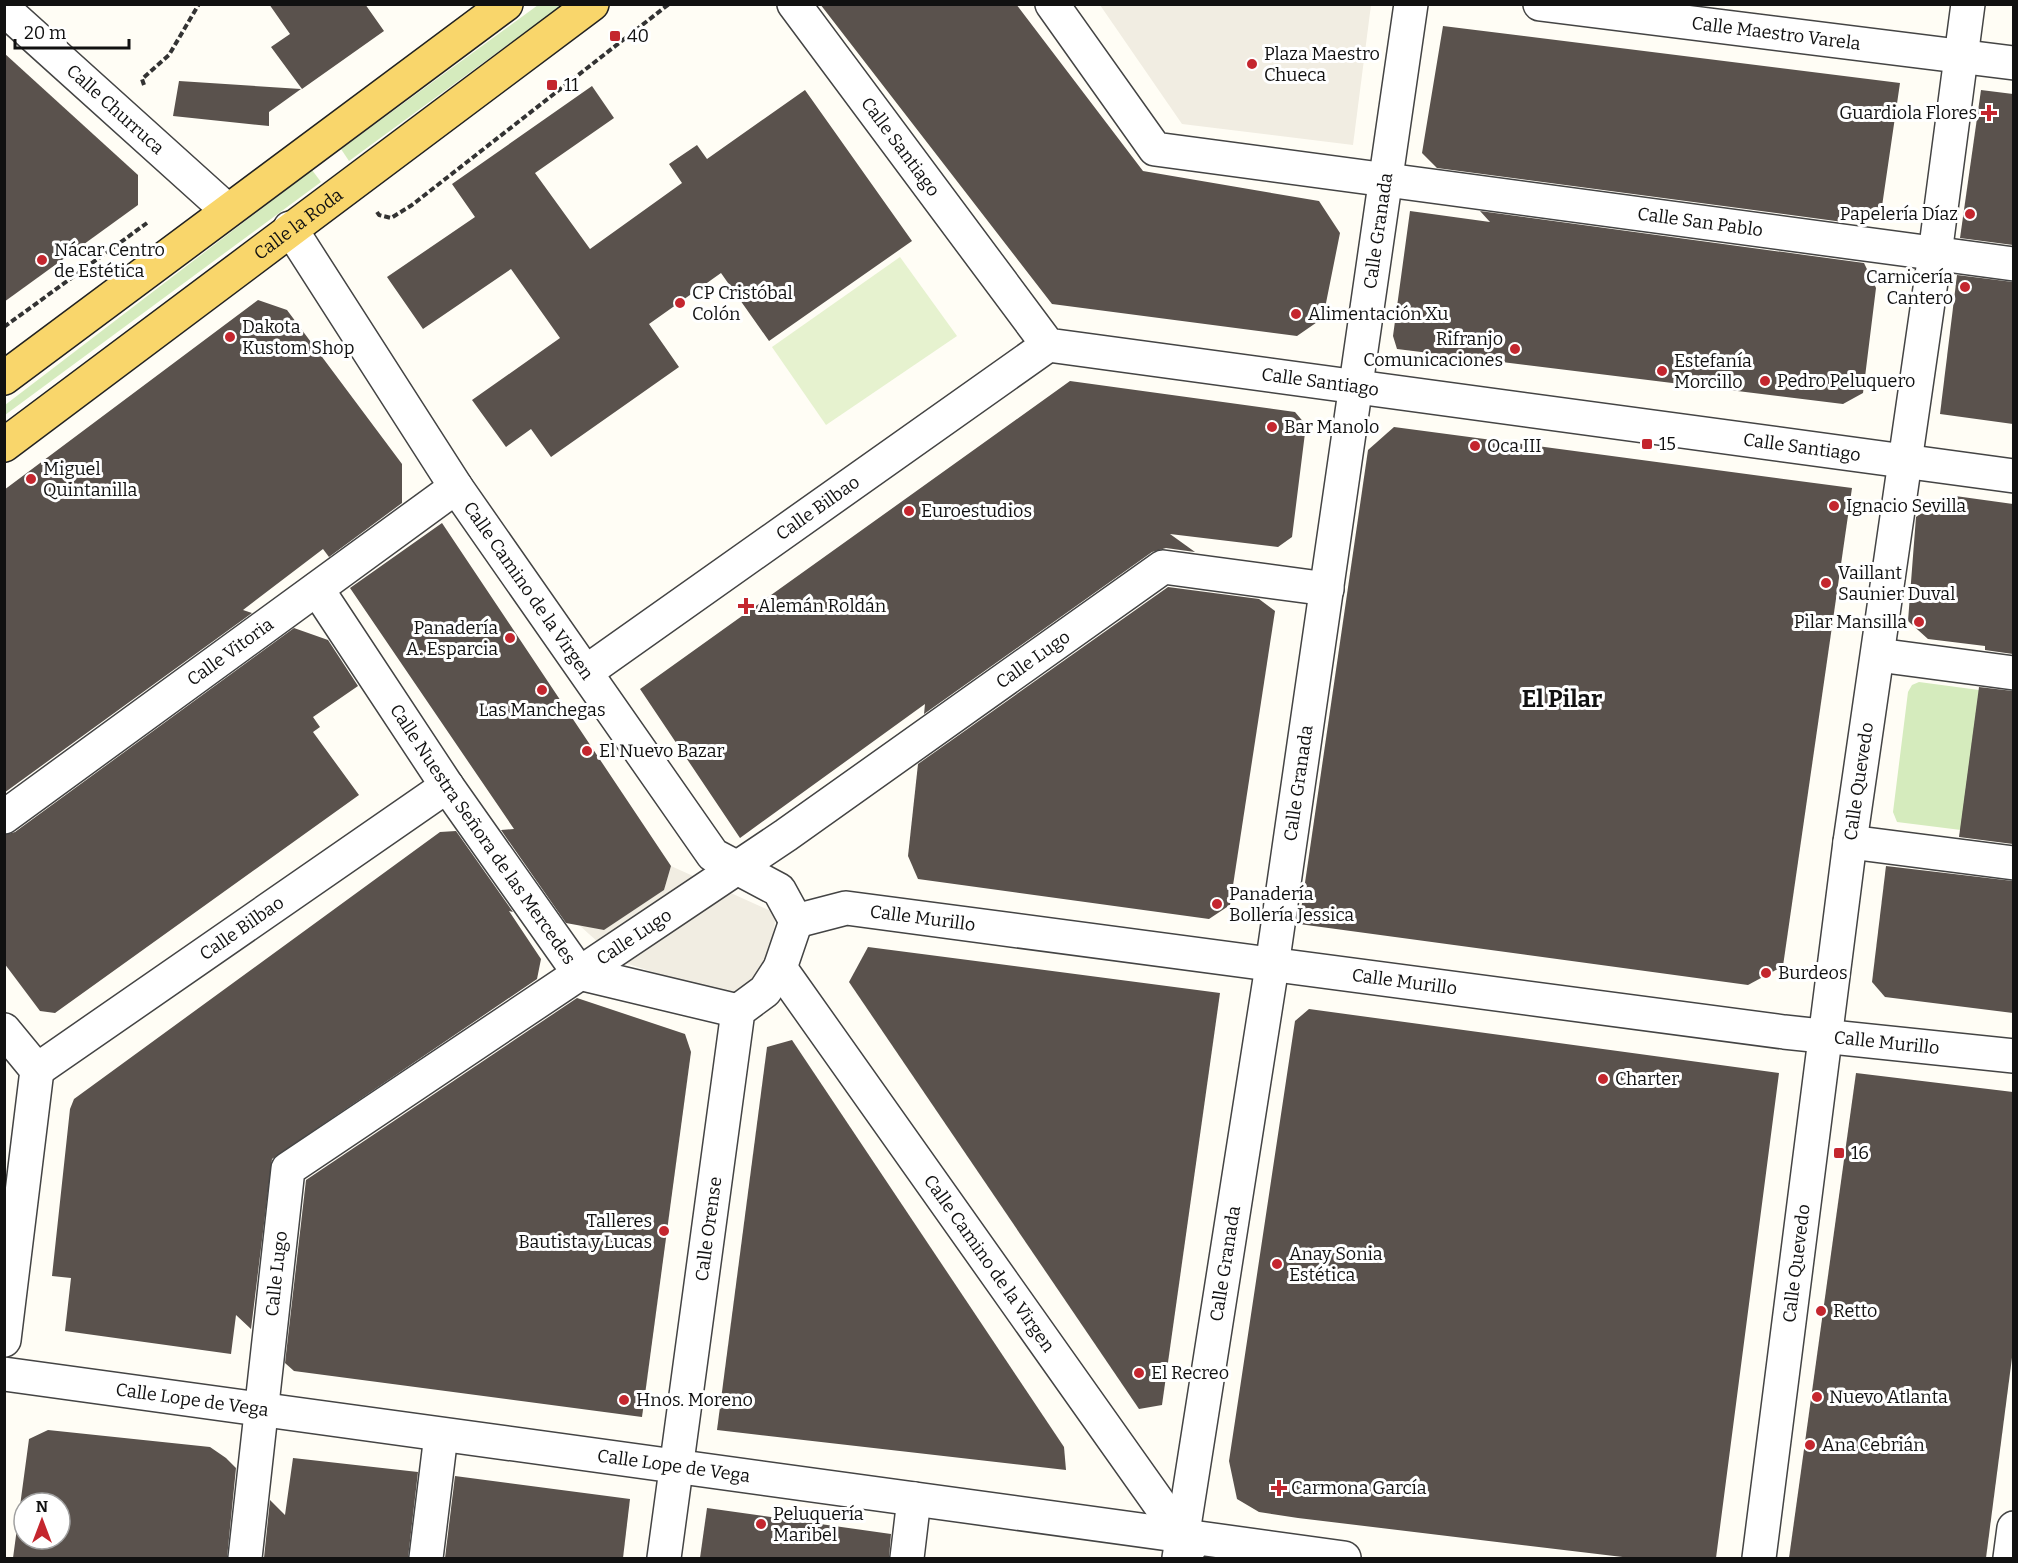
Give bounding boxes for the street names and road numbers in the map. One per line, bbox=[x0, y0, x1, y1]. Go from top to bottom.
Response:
street label: Calle Maestro Varela bbox=[1690, 12, 1862, 55]
street label: Calle Churruca bbox=[62, 60, 169, 159]
street label: Calle Santiago bbox=[856, 93, 944, 201]
street label: Calle Granada bbox=[1359, 171, 1397, 290]
street label: Calle la Roda bbox=[250, 184, 347, 265]
street label: Calle San Pablo bbox=[1636, 203, 1764, 241]
street label: Calle Santiago bbox=[1260, 363, 1380, 401]
street label: Calle Santiago bbox=[1742, 428, 1862, 466]
street label: Calle Bilbao bbox=[772, 471, 864, 545]
street label: Calle Camino de la Virgen bbox=[459, 497, 598, 684]
street label: Calle Vitoria bbox=[183, 613, 278, 691]
street label: Calle Lugo bbox=[992, 626, 1074, 693]
street label: Calle Nuestra Señora de las Mercedes bbox=[385, 700, 580, 969]
street label: Calle Quevedo bbox=[1839, 721, 1878, 842]
street label: Calle Granada bbox=[1279, 724, 1318, 843]
street label: Calle Bilbao bbox=[195, 891, 288, 965]
street label: Calle Murillo bbox=[869, 900, 977, 936]
street label: Calle Lugo bbox=[592, 904, 676, 970]
street label: Calle Murillo bbox=[1350, 964, 1458, 1000]
street label: Calle Murillo bbox=[1833, 1026, 1940, 1059]
street label: Calle Camino de la Virgen bbox=[919, 1170, 1060, 1357]
street label: Calle Orense bbox=[691, 1175, 726, 1283]
street label: Calle Quevedo bbox=[1778, 1203, 1815, 1324]
street label: Calle Granada bbox=[1205, 1204, 1245, 1323]
street label: Calle Lugo bbox=[261, 1230, 292, 1318]
street label: Calle Lope de Vega bbox=[114, 1378, 270, 1421]
street label: Calle Lope de Vega bbox=[596, 1445, 752, 1487]

